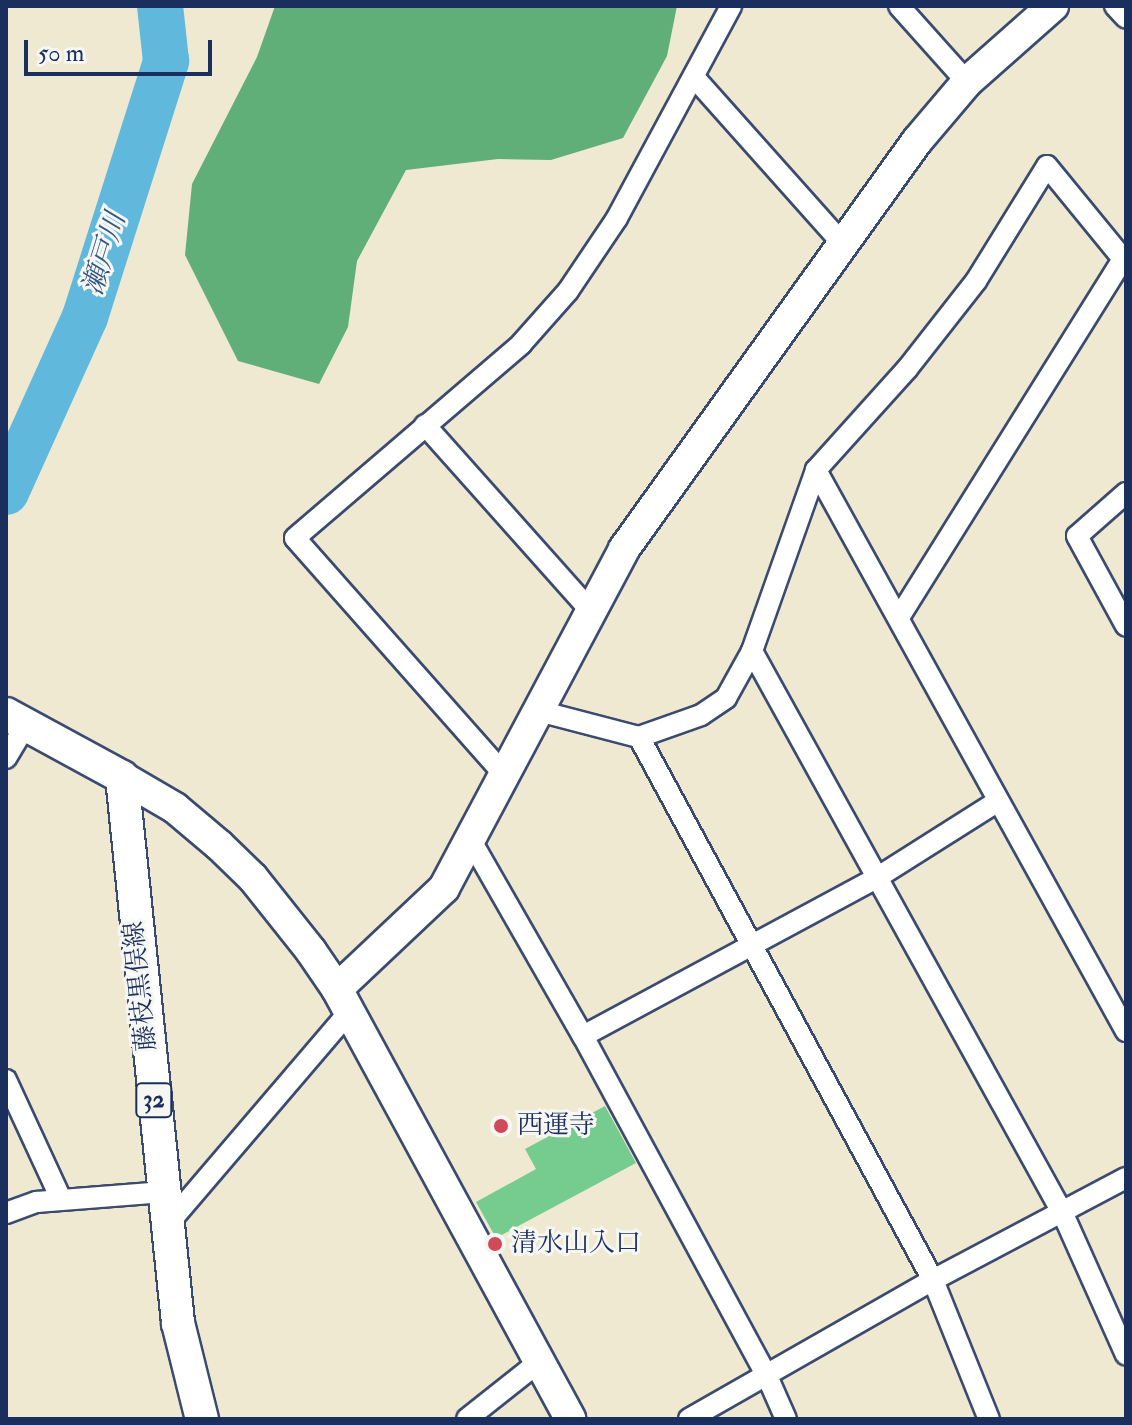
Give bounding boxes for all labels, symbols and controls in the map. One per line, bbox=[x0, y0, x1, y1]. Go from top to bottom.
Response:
scale bar bbox=[28, 24, 216, 74]
text: 50 m bbox=[38, 38, 84, 69]
water label: 瀬戸川 bbox=[77, 209, 133, 299]
street label: 藤枝黒俣線 bbox=[119, 920, 163, 1052]
road number: 32 bbox=[134, 1080, 174, 1120]
place label: 西運寺 bbox=[517, 1110, 595, 1142]
marker: 西運寺 bbox=[492, 1117, 510, 1135]
place label: 清水山入口 bbox=[511, 1228, 641, 1260]
marker: 清水山入口 bbox=[486, 1235, 504, 1253]

